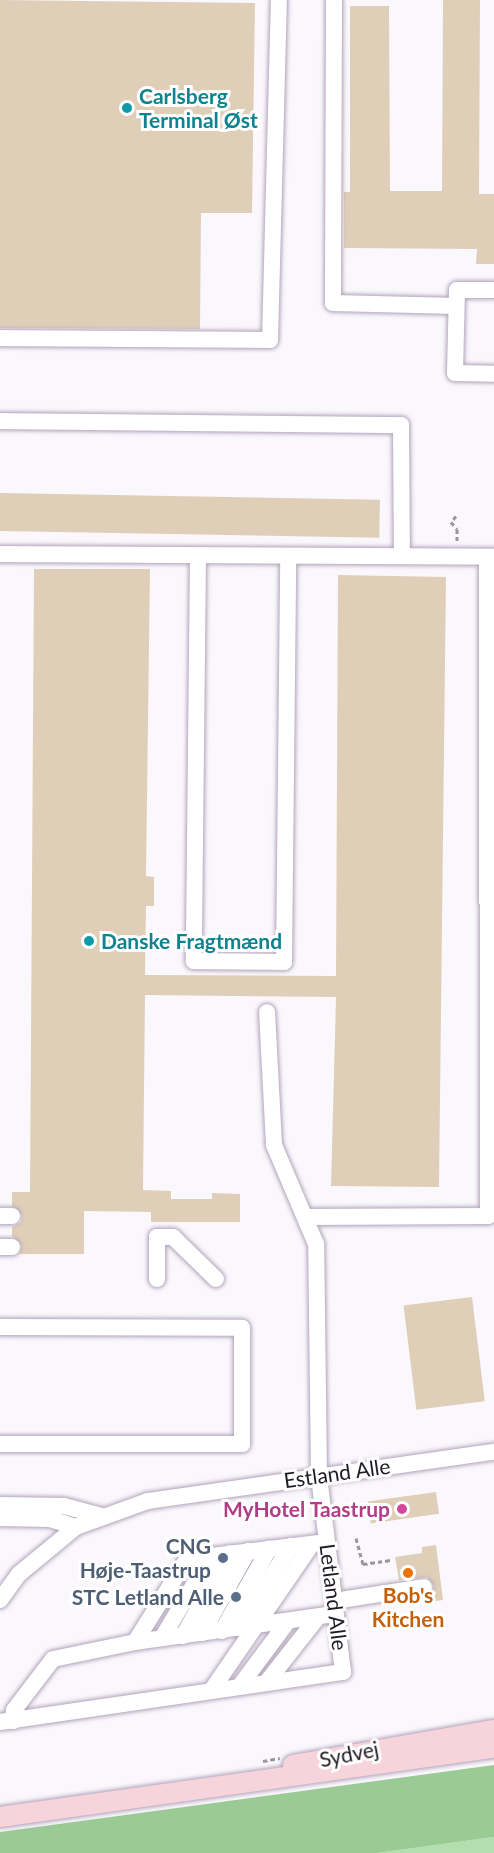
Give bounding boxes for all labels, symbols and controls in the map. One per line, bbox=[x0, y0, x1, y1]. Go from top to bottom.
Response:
place label: Carlsberg Terminal Øst bbox=[139, 83, 258, 133]
marker: Carlsberg Terminal Øst bbox=[120, 101, 134, 115]
place label: Danske Fragtmænd bbox=[101, 928, 282, 954]
marker: Danske Fragtmænd bbox=[82, 934, 96, 948]
street label: Estland Alle bbox=[282, 1453, 392, 1493]
place label: MyHotel Taastrup bbox=[222, 1496, 390, 1522]
marker: MyHotel Taastrup bbox=[395, 1502, 409, 1516]
place label: CNG Høje-Taastrup bbox=[80, 1533, 211, 1583]
street label: Letland Alle bbox=[315, 1542, 353, 1652]
marker: CNG Høje-Taastrup bbox=[216, 1551, 230, 1565]
marker: Bob's Kitchen bbox=[401, 1566, 415, 1580]
place label: Bob's Kitchen bbox=[372, 1582, 444, 1632]
place label: STC Letland Alle bbox=[71, 1584, 224, 1610]
marker: STC Letland Alle bbox=[229, 1590, 243, 1604]
street label: Sydvej bbox=[317, 1736, 381, 1772]

